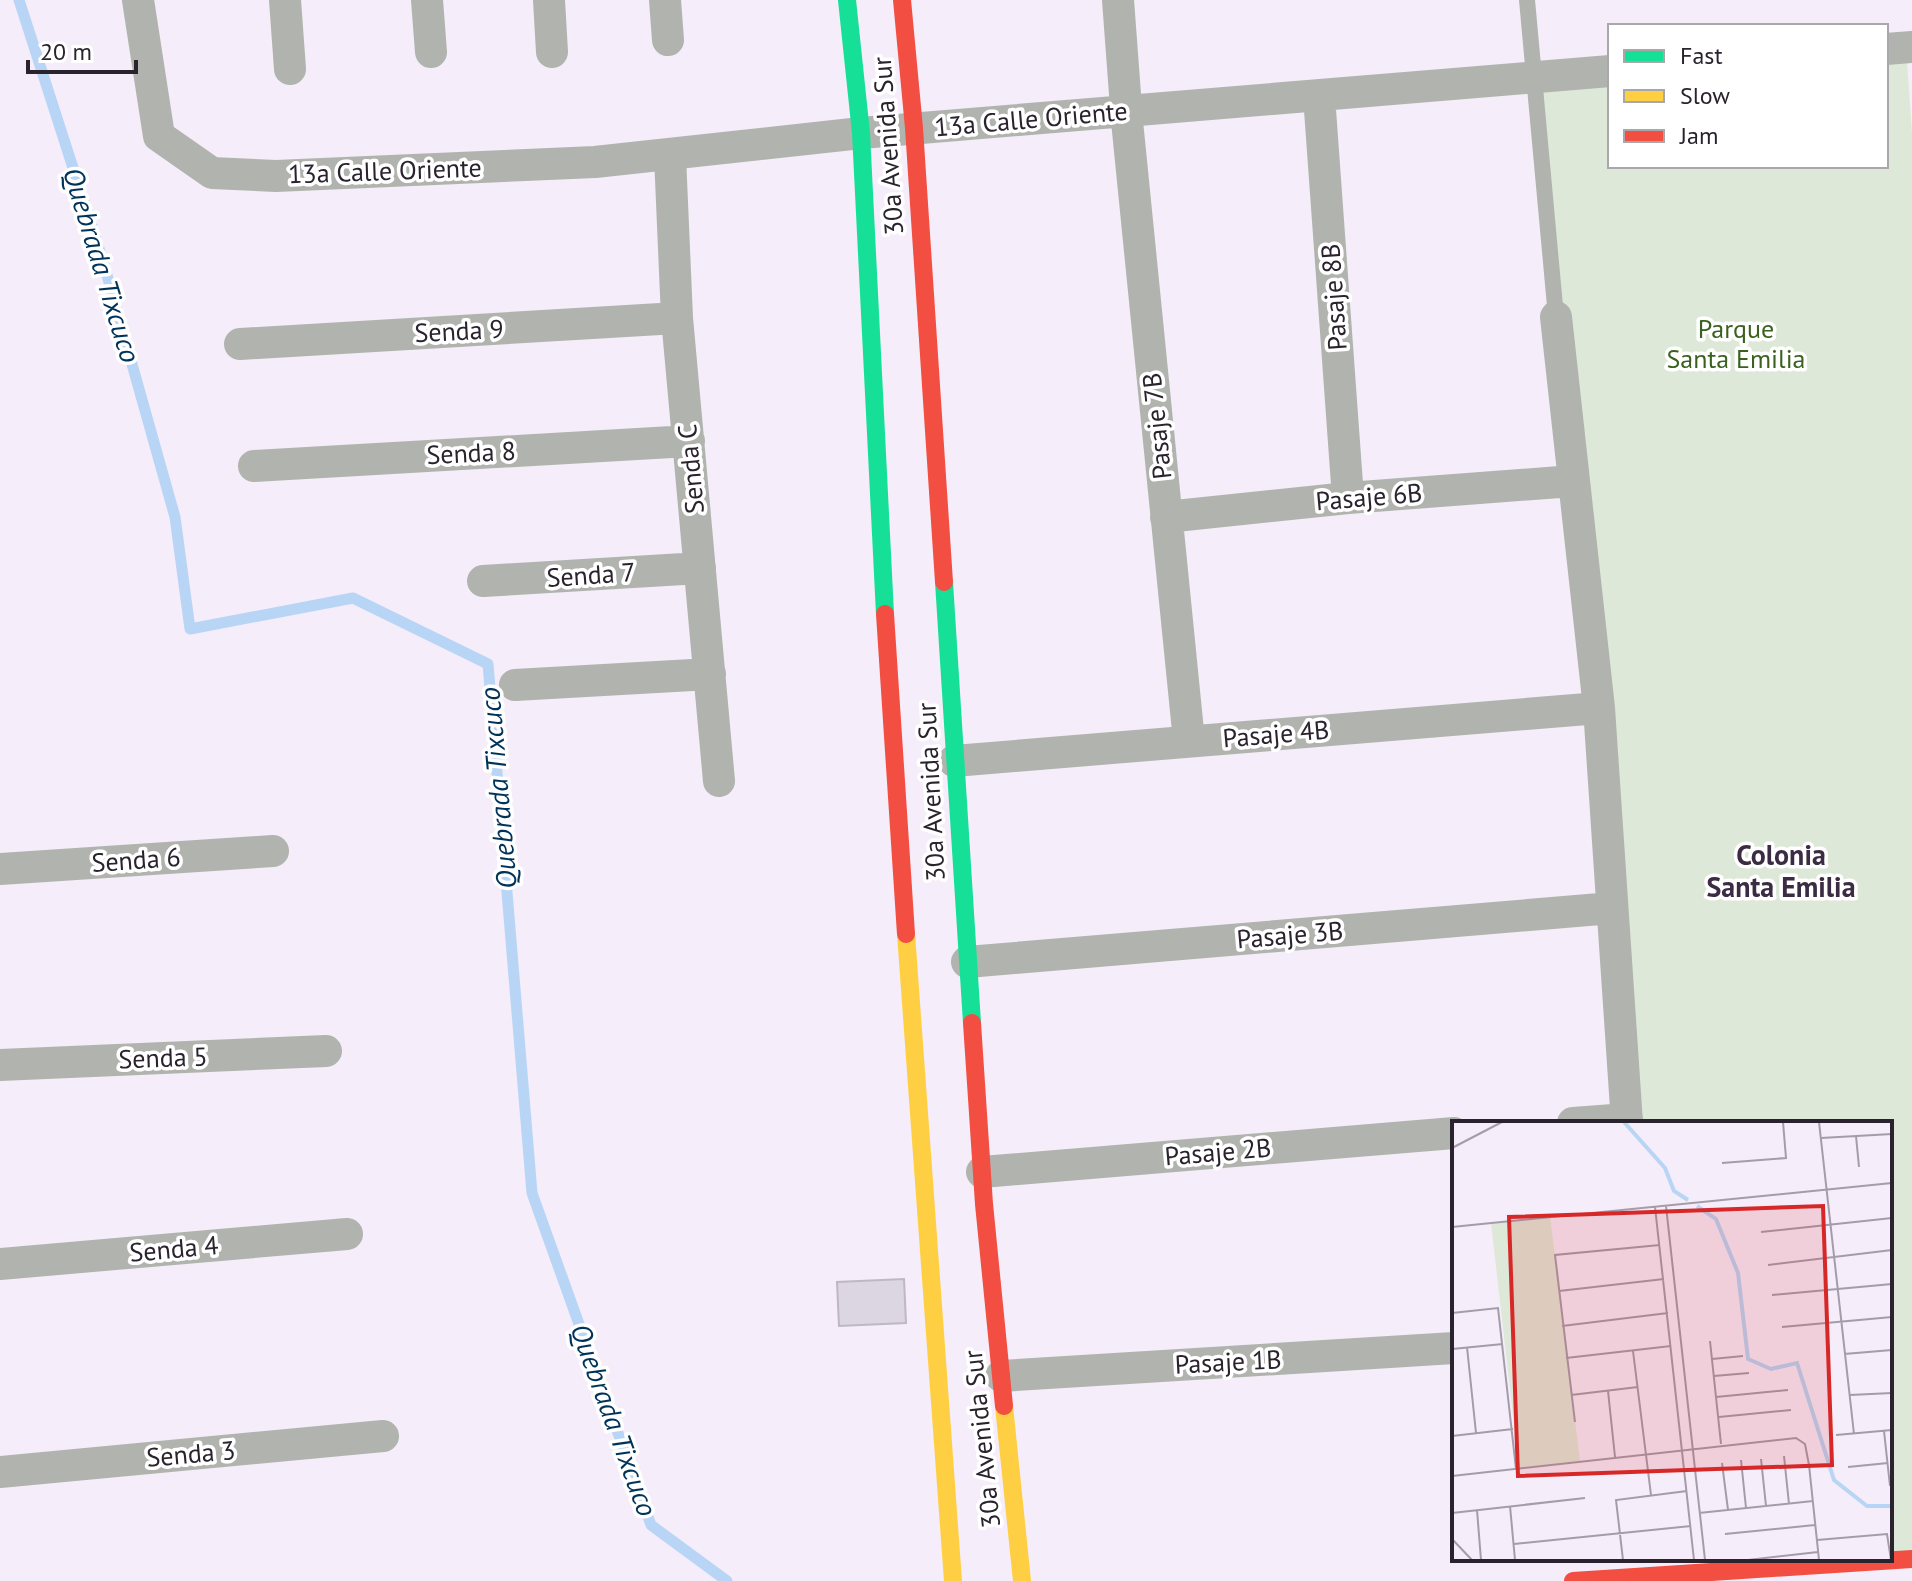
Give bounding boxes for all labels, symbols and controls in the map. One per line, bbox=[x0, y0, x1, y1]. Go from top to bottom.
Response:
scale bar bbox=[28, 24, 136, 74]
legend bbox=[1608, 24, 1888, 168]
text: 20 m bbox=[40, 36, 92, 67]
text: Fast bbox=[1680, 40, 1723, 71]
street label: 30a Avenida Sur bbox=[865, 56, 910, 236]
text: Slow bbox=[1680, 80, 1730, 111]
street label: 13a Calle Oriente bbox=[933, 94, 1129, 143]
text: Jam bbox=[1679, 120, 1718, 151]
street label: 13a Calle Oriente bbox=[288, 151, 482, 190]
water label: Quebrada Tixcuco bbox=[55, 163, 150, 367]
street label: Pasaje 8B bbox=[1313, 243, 1354, 351]
street label: Senda 9 bbox=[414, 312, 504, 349]
park label: Parque Santa Emilia bbox=[1666, 312, 1806, 375]
street label: Pasaje 7B bbox=[1135, 371, 1178, 481]
street label: Senda C bbox=[670, 423, 711, 515]
street label: Senda 8 bbox=[426, 434, 516, 471]
street label: Pasaje 6B bbox=[1314, 475, 1424, 518]
street label: Senda 7 bbox=[545, 555, 637, 594]
water label: Quebrada Tixcuco bbox=[470, 686, 525, 890]
street label: 30a Avenida Sur bbox=[909, 702, 952, 882]
street label: Pasaje 4B bbox=[1221, 712, 1331, 755]
district label: Colonia Santa Emilia bbox=[1706, 836, 1856, 905]
street label: Senda 6 bbox=[90, 840, 182, 879]
street label: Pasaje 3B bbox=[1235, 913, 1345, 956]
street label: Senda 5 bbox=[118, 1039, 208, 1076]
inset map bbox=[1452, 1121, 1892, 1561]
street label: Pasaje 2B bbox=[1163, 1130, 1273, 1173]
street label: Senda 4 bbox=[128, 1228, 220, 1269]
water label: Quebrada Tixcuco bbox=[562, 1318, 666, 1521]
street label: Pasaje 1B bbox=[1174, 1342, 1282, 1381]
street label: 30a Avenida Sur bbox=[956, 1348, 1007, 1530]
street label: Senda 3 bbox=[145, 1433, 237, 1474]

